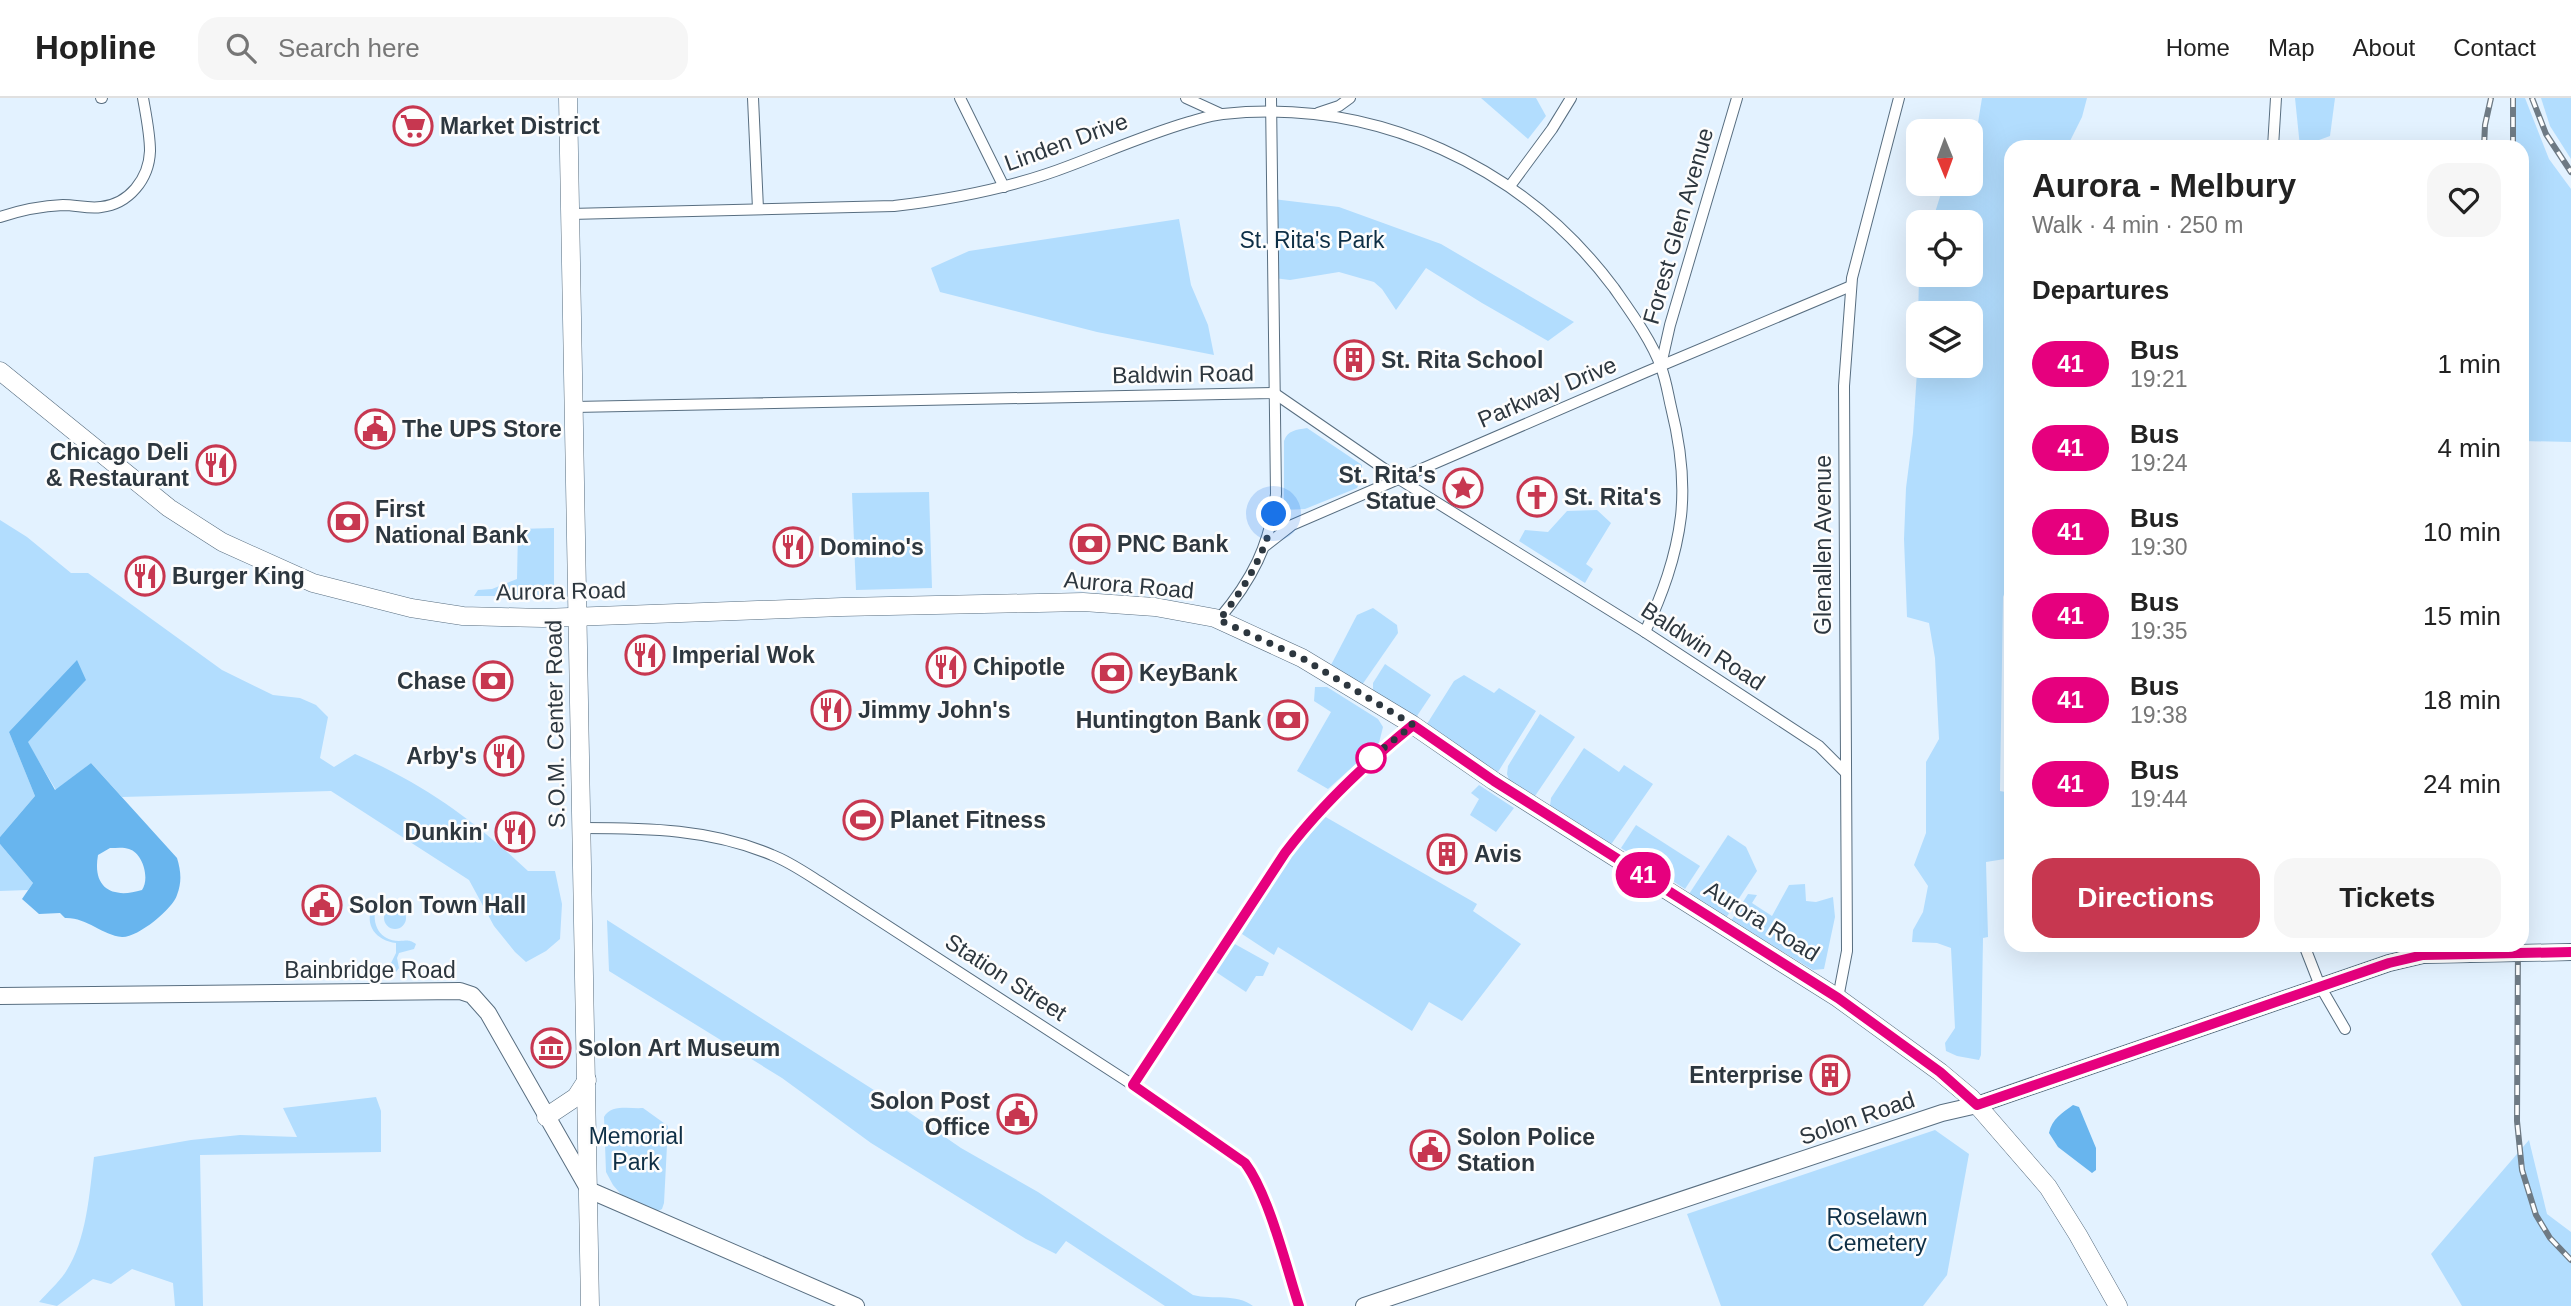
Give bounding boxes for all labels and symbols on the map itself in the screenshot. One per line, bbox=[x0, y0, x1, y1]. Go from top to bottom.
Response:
supermarket icon: Market District bbox=[392, 105, 434, 147]
street label: Linden Drive bbox=[1001, 108, 1131, 176]
place label: Market District bbox=[440, 113, 600, 139]
north arrow bbox=[1906, 119, 1983, 196]
street label: Forest Glen Avenue bbox=[1638, 125, 1718, 327]
park label: St. Rita's Park bbox=[1240, 227, 1385, 253]
building icon: St. Rita School bbox=[1333, 339, 1375, 381]
place label: St. Rita School bbox=[1381, 347, 1543, 373]
street label: Parkway Drive bbox=[1474, 351, 1620, 433]
street label: Baldwin Road bbox=[1112, 360, 1254, 388]
public building icon: The UPS Store bbox=[354, 408, 396, 450]
place label: The UPS Store bbox=[402, 416, 562, 442]
place label: Chicago Deli & Restaurant bbox=[46, 439, 189, 491]
restaurant icon: Chicago Deli & Restaurant bbox=[195, 444, 237, 486]
street label: Glenallen Avenue bbox=[1810, 455, 1836, 635]
place label: St. Rita's Statue bbox=[1339, 462, 1436, 514]
place icon: St. Rita's Statue bbox=[1442, 467, 1484, 509]
church icon: St. Rita's bbox=[1516, 476, 1558, 518]
place label: St. Rita's bbox=[1564, 484, 1662, 510]
place label: First National Bank bbox=[375, 496, 529, 548]
your location bbox=[1256, 496, 1291, 531]
bank icon: First National Bank bbox=[327, 501, 369, 543]
bank icon: PNC Bank bbox=[1069, 523, 1111, 565]
restaurant icon: Domino's bbox=[772, 526, 814, 568]
place label: PNC Bank bbox=[1117, 531, 1228, 557]
place label: Domino's bbox=[820, 534, 924, 560]
restaurant icon: Burger King bbox=[124, 555, 166, 597]
place label: Burger King bbox=[172, 563, 305, 589]
street label: Aurora Road bbox=[1063, 566, 1195, 604]
street label: Aurora Road bbox=[496, 577, 626, 605]
street label: Baldwin Road bbox=[1636, 596, 1770, 696]
street label: S.O.M. Center Road bbox=[540, 620, 570, 828]
restaurant icon: Imperial Wok bbox=[624, 634, 666, 676]
place label: Imperial Wok bbox=[672, 642, 815, 668]
restaurant icon: Chipotle bbox=[925, 646, 967, 688]
bank icon: KeyBank bbox=[1091, 652, 1133, 694]
place label: Chipotle bbox=[973, 654, 1065, 680]
bank icon: Chase bbox=[472, 660, 514, 702]
place label: KeyBank bbox=[1139, 660, 1238, 686]
place label: Chase bbox=[397, 668, 466, 694]
restaurant icon: Jimmy John's bbox=[810, 689, 852, 731]
place label: Jimmy John's bbox=[858, 697, 1010, 723]
bank icon: Huntington Bank bbox=[1267, 699, 1309, 741]
place label: Huntington Bank bbox=[1076, 707, 1261, 733]
restaurant icon: Arby's bbox=[483, 735, 525, 777]
place label: Arby's bbox=[406, 743, 477, 769]
unlabelled marker bbox=[1356, 743, 1386, 773]
sports icon: Planet Fitness bbox=[842, 799, 884, 841]
place label: Planet Fitness bbox=[890, 807, 1046, 833]
restaurant icon: Dunkin' bbox=[494, 811, 536, 853]
place label: Dunkin' bbox=[405, 819, 488, 845]
building icon: Avis bbox=[1426, 833, 1468, 875]
place label: Avis bbox=[1474, 841, 1522, 867]
line badge: 41 bbox=[1612, 852, 1674, 898]
street label: Aurora Road bbox=[1700, 875, 1824, 967]
public building icon: Solon Town Hall bbox=[301, 884, 343, 926]
place label: Solon Town Hall bbox=[349, 892, 526, 918]
street label: Station Street bbox=[940, 928, 1072, 1026]
street label: Bainbridge Road bbox=[284, 957, 456, 983]
museum icon: Solon Art Museum bbox=[530, 1027, 572, 1069]
place label: Solon Art Museum bbox=[578, 1035, 780, 1061]
building icon: Enterprise bbox=[1809, 1054, 1851, 1096]
place label: Enterprise bbox=[1689, 1062, 1803, 1088]
street label: Solon Road bbox=[1796, 1086, 1918, 1150]
place label: Solon Post Office bbox=[870, 1088, 990, 1140]
public building icon: Solon Post Office bbox=[996, 1093, 1038, 1135]
park label: Memorial Park bbox=[589, 1123, 683, 1175]
place label: Solon Police Station bbox=[1457, 1124, 1595, 1176]
public building icon: Solon Police Station bbox=[1409, 1129, 1451, 1171]
park label: Roselawn Cemetery bbox=[1827, 1204, 1928, 1256]

